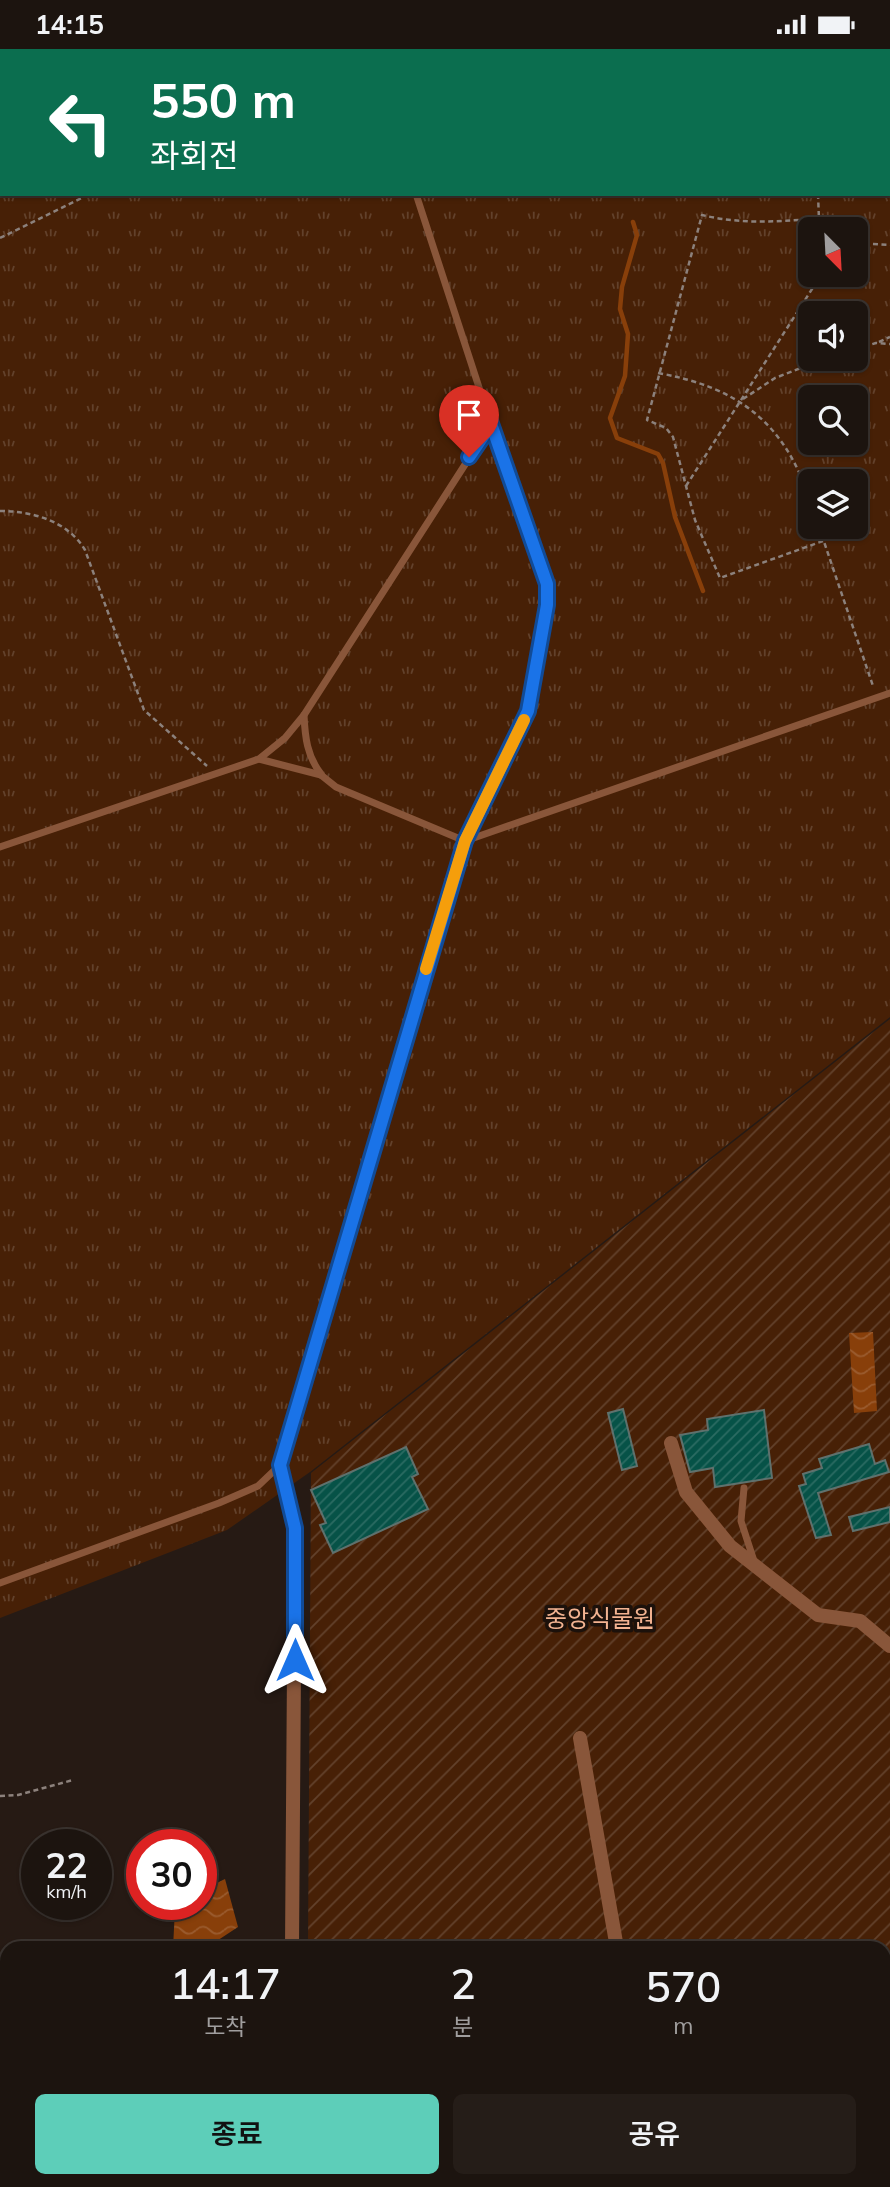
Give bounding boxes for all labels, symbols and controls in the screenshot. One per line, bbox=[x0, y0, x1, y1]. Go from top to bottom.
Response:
text: 14:15 bbox=[35, 8, 104, 41]
text: 550 m bbox=[150, 69, 296, 130]
icon: left bbox=[35, 77, 126, 168]
text: 좌회전 bbox=[150, 135, 238, 175]
north arrow bbox=[798, 217, 868, 287]
map controls bbox=[798, 217, 868, 539]
button: sound bbox=[798, 301, 868, 371]
pin bbox=[439, 385, 499, 457]
button: search bbox=[798, 385, 868, 455]
icon: arrive bbox=[450, 396, 488, 434]
button: layers bbox=[798, 469, 868, 539]
park label: 중앙식물원 bbox=[545, 1603, 655, 1633]
position arrow bbox=[258, 1623, 332, 1697]
speed limit sign: 30 bbox=[126, 1829, 217, 1920]
text: 22 bbox=[45, 1843, 88, 1887]
text: km/h bbox=[46, 1880, 87, 1903]
text: 14:17 bbox=[170, 1957, 281, 2010]
text: 2 bbox=[450, 1957, 476, 2010]
text: 570 bbox=[646, 1960, 721, 2013]
text: m bbox=[673, 2011, 693, 2040]
text: 도착 bbox=[204, 2012, 246, 2041]
text: 분 bbox=[452, 2012, 474, 2041]
button: 종료 bbox=[35, 2094, 439, 2174]
button: 공유 bbox=[453, 2094, 856, 2174]

